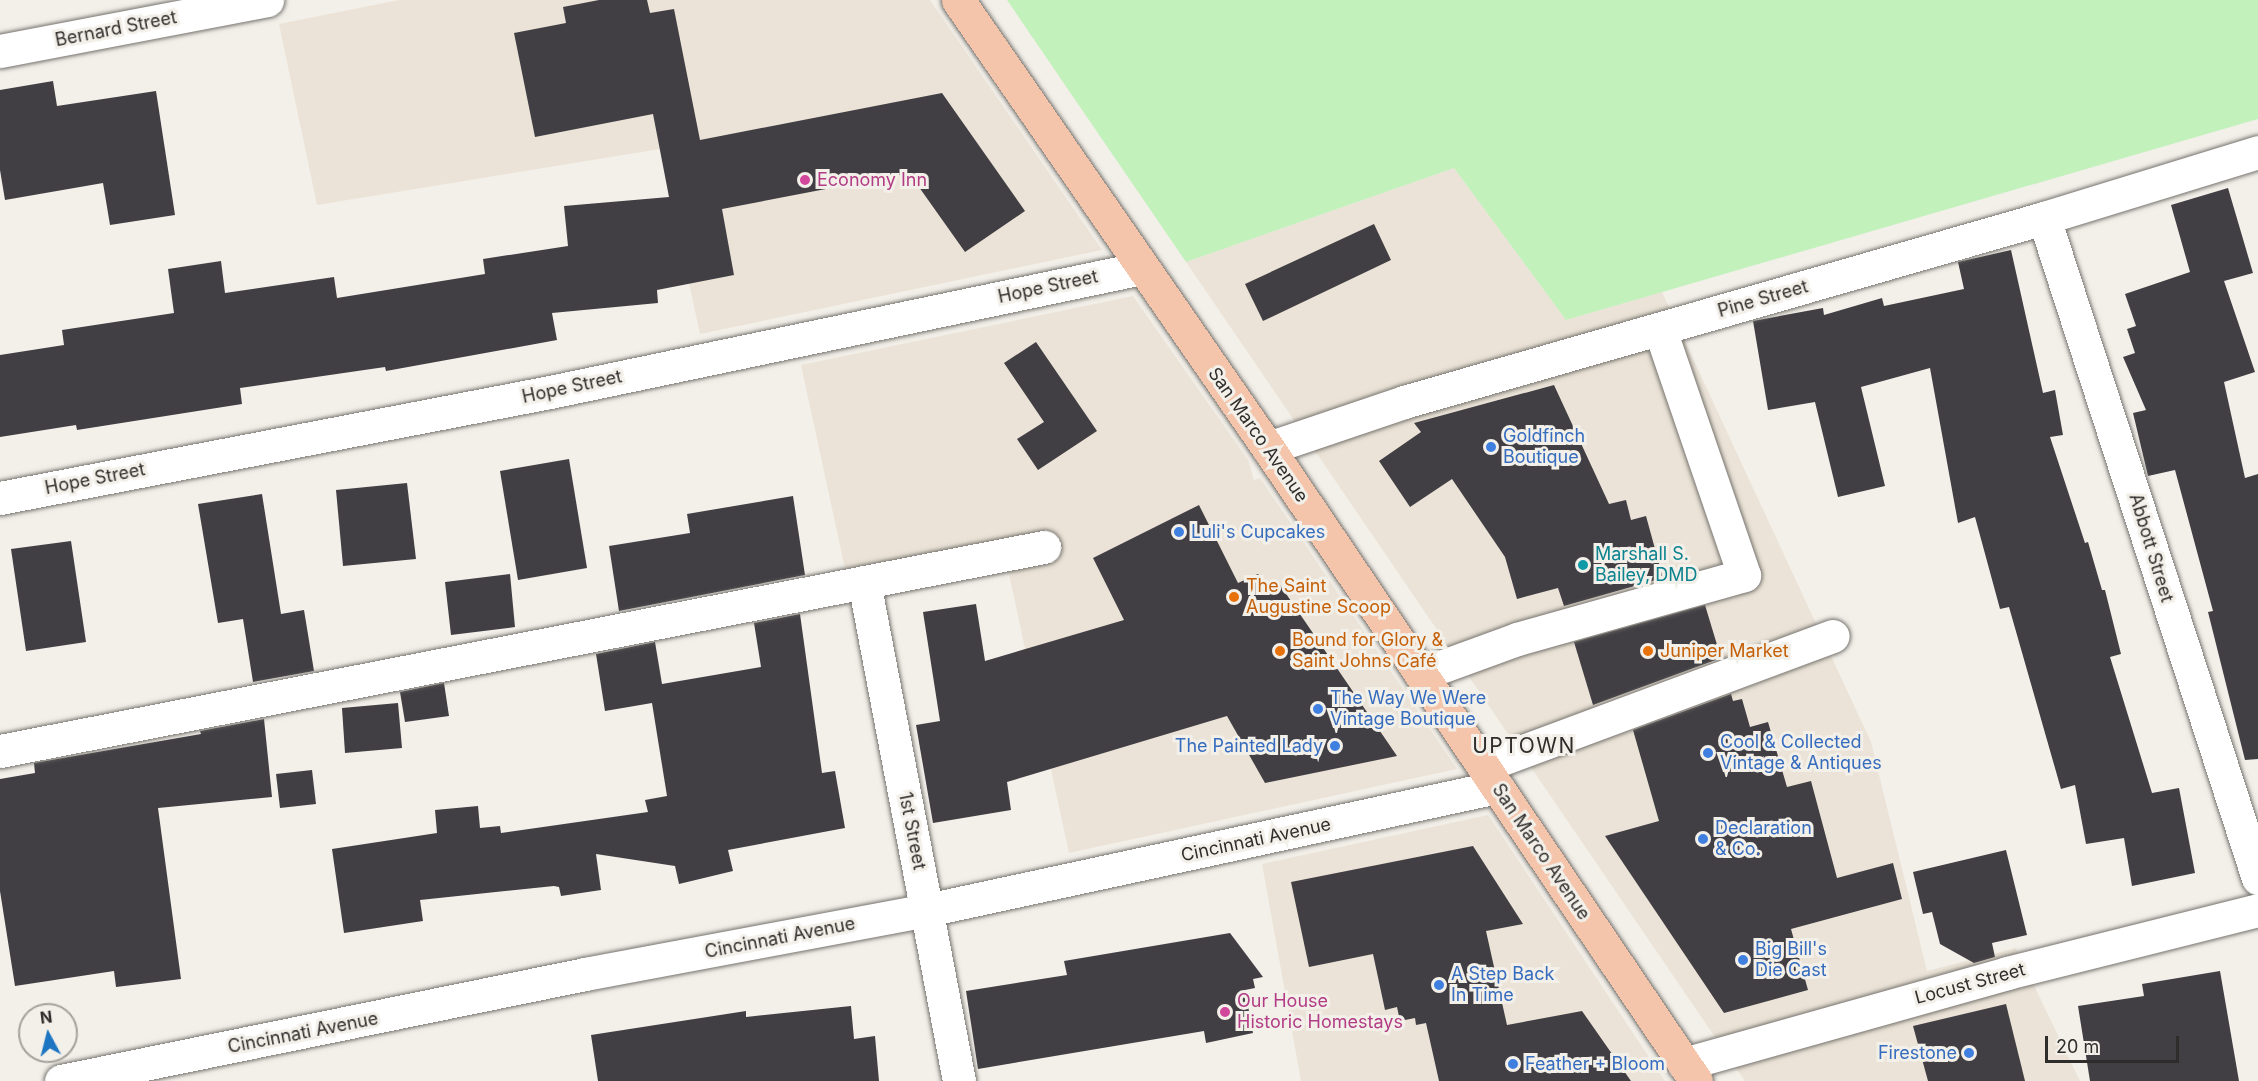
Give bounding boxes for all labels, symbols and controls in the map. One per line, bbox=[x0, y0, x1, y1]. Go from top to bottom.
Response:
street label: Bernard Street bbox=[53, 7, 179, 51]
place label: Economy Inn bbox=[817, 169, 927, 191]
marker: Economy Inn bbox=[798, 173, 812, 187]
street label: Hope Street bbox=[996, 266, 1100, 308]
street label: Pine Street bbox=[1715, 276, 1811, 322]
street label: San Marco Avenue bbox=[1203, 363, 1313, 507]
street label: Hope Street bbox=[520, 366, 624, 408]
place label: Goldfinch Boutique bbox=[1503, 426, 1585, 468]
marker: Goldfinch Boutique bbox=[1484, 440, 1498, 454]
street label: Hope Street bbox=[43, 459, 147, 499]
street label: Abbott Street bbox=[2124, 491, 2178, 605]
place label: Luli's Cupcakes bbox=[1191, 521, 1325, 543]
marker: Luli's Cupcakes bbox=[1172, 525, 1186, 539]
place label: Marshall S. Bailey, DMD bbox=[1595, 544, 1698, 586]
marker: Marshall S. Bailey, DMD bbox=[1576, 558, 1590, 572]
place label: The Saint Augustine Scoop bbox=[1246, 576, 1391, 618]
marker: The Saint Augustine Scoop bbox=[1227, 590, 1241, 604]
place label: Bound for Glory & Saint Johns Café bbox=[1292, 630, 1443, 672]
place label: Juniper Market bbox=[1660, 640, 1789, 662]
marker: Bound for Glory & Saint Johns Café bbox=[1273, 644, 1287, 658]
marker: Juniper Market bbox=[1641, 644, 1655, 658]
place label: The Way We Were Vintage Boutique bbox=[1330, 688, 1486, 730]
marker: The Way We Were Vintage Boutique bbox=[1311, 702, 1325, 716]
place label: Cool & Collected Vintage & Antiques bbox=[1720, 732, 1882, 774]
district label: UPTOWN bbox=[1472, 733, 1576, 759]
place label: The Painted Lady bbox=[1175, 735, 1323, 757]
marker: The Painted Lady bbox=[1328, 739, 1342, 753]
marker: Cool & Collected Vintage & Antiques bbox=[1701, 746, 1715, 760]
street label: San Marco Avenue bbox=[1487, 780, 1595, 924]
street label: 1st Street bbox=[894, 790, 930, 872]
street label: Cincinnati Avenue bbox=[1179, 814, 1333, 866]
place label: Declaration & Co. bbox=[1715, 818, 1812, 860]
marker: Declaration & Co. bbox=[1696, 832, 1710, 846]
street label: Cincinnati Avenue bbox=[703, 913, 857, 963]
place label: Big Bill's Die Cast bbox=[1755, 939, 1827, 982]
marker: Big Bill's Die Cast bbox=[1736, 953, 1750, 967]
street label: Locust Street bbox=[1913, 959, 2027, 1009]
place label: A Step Back In Time bbox=[1451, 964, 1554, 1006]
marker: A Step Back In Time bbox=[1432, 978, 1446, 992]
place label: Our House Historic Homestays bbox=[1237, 991, 1403, 1034]
north arrow bbox=[18, 1003, 78, 1063]
marker: Our House Historic Homestays bbox=[1218, 1005, 1232, 1019]
text: N bbox=[39, 1006, 53, 1028]
street label: Cincinnati Avenue bbox=[226, 1008, 380, 1058]
scale bar bbox=[2048, 1024, 2182, 1062]
text: 20 m bbox=[2056, 1036, 2099, 1057]
place label: Firestone bbox=[1878, 1042, 1957, 1064]
marker: Firestone bbox=[1962, 1046, 1976, 1060]
place label: Feather + Bloom bbox=[1525, 1053, 1665, 1075]
marker: Feather + Bloom bbox=[1506, 1057, 1520, 1071]

